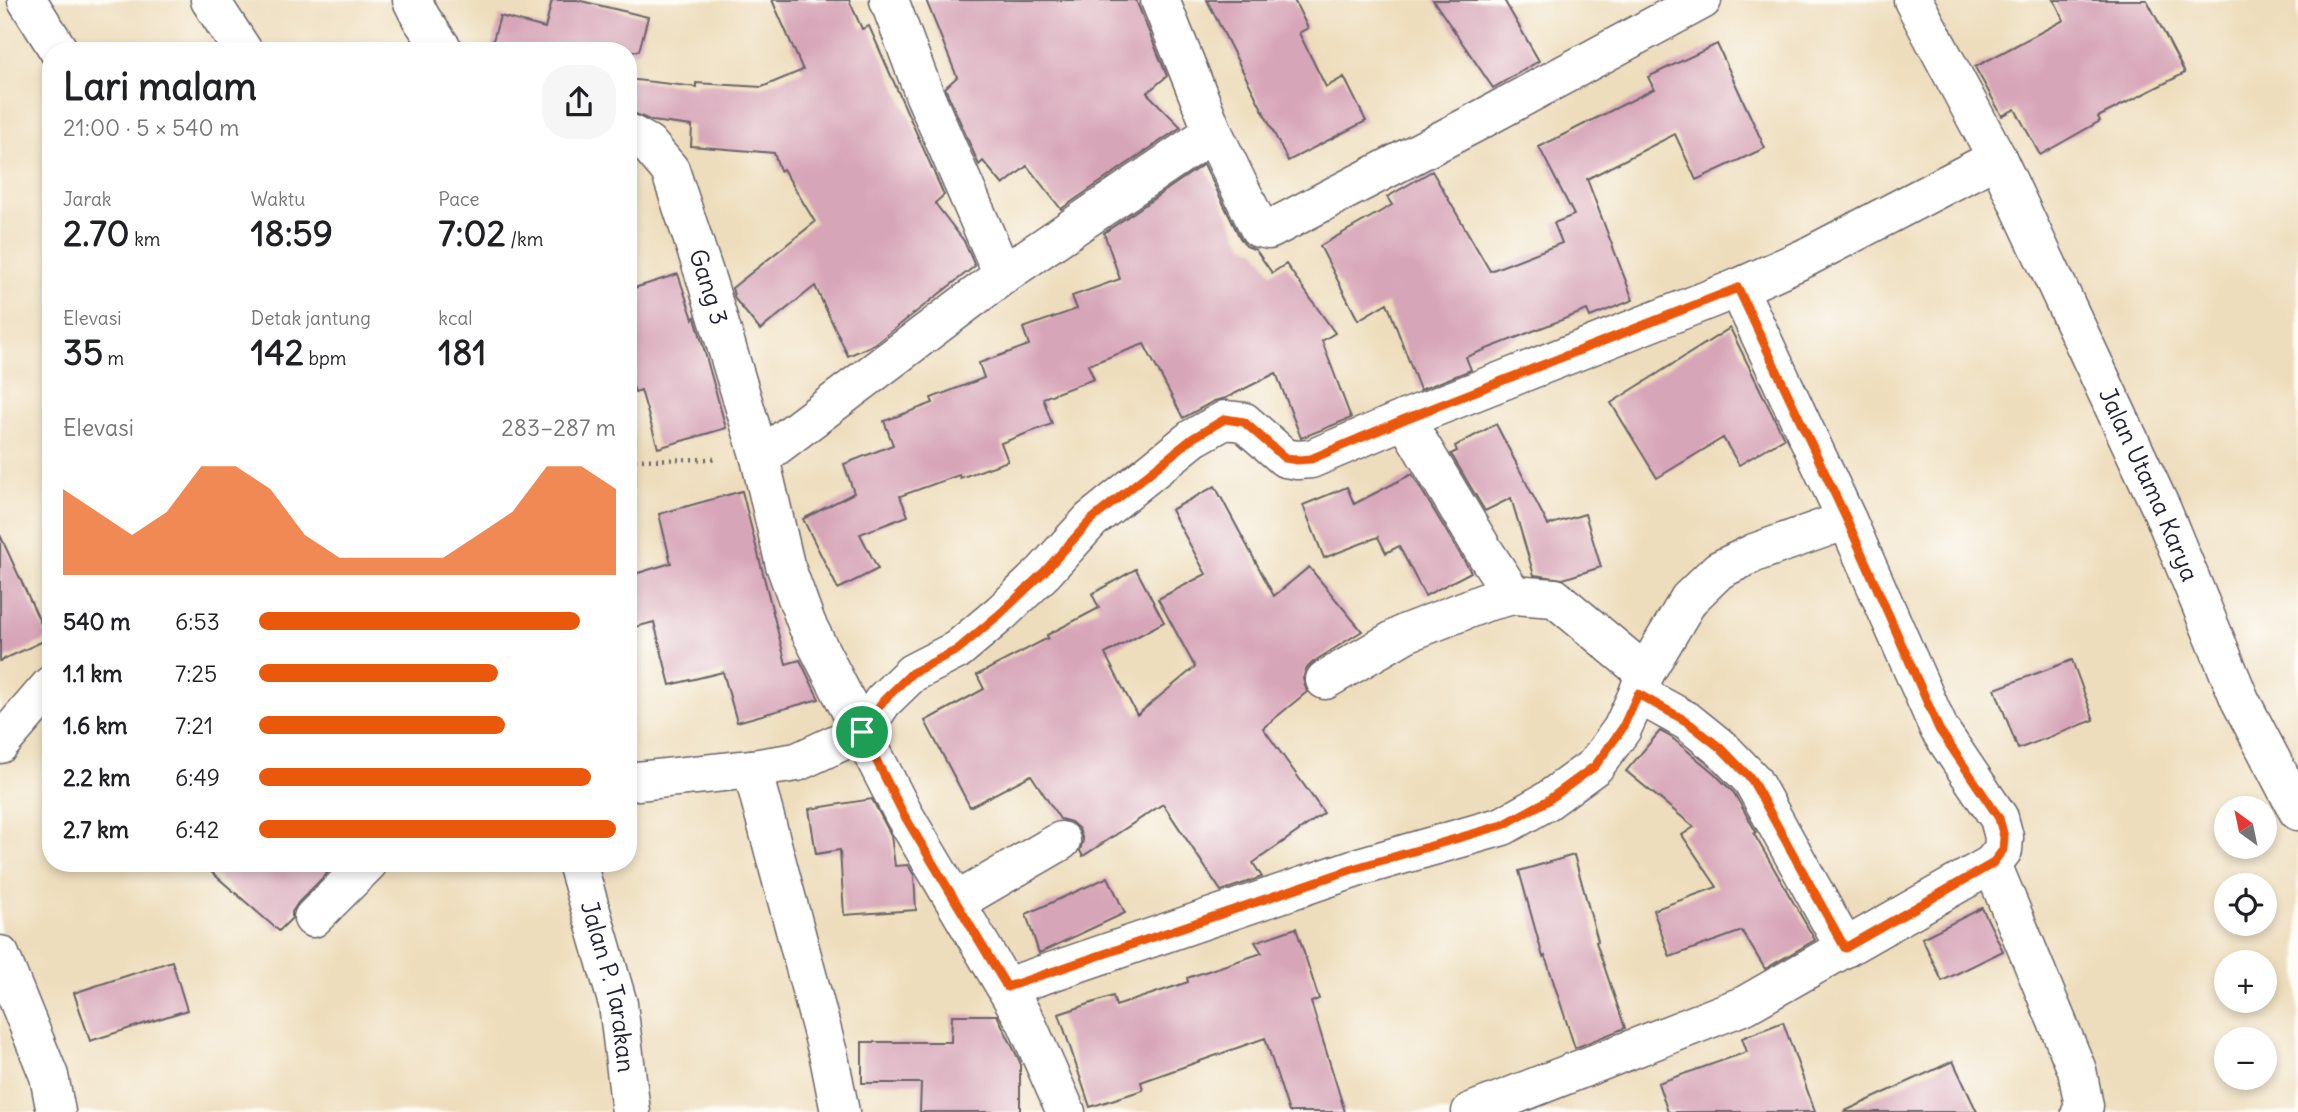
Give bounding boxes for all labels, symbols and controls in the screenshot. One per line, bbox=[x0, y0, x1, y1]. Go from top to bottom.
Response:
text: Lari malam bbox=[63, 63, 257, 110]
button: share bbox=[542, 65, 616, 139]
text: 21:00 · 5 × 540 m bbox=[63, 113, 239, 142]
text: Jarak bbox=[63, 187, 112, 211]
text: Waktu bbox=[251, 187, 305, 211]
text: Pace bbox=[438, 187, 480, 211]
text: 2.70 bbox=[63, 211, 130, 255]
text: 18:59 bbox=[251, 211, 333, 255]
text: 7:02 bbox=[438, 211, 506, 255]
text: km bbox=[130, 227, 161, 251]
text: /km bbox=[506, 227, 543, 251]
street label: Gang 3 bbox=[683, 245, 735, 328]
text: Elevasi bbox=[63, 306, 122, 330]
text: Detak jantung bbox=[251, 306, 371, 330]
text: kcal bbox=[438, 306, 473, 330]
text: 35 bbox=[63, 330, 103, 374]
text: 142 bbox=[251, 330, 304, 374]
text: 181 bbox=[438, 330, 486, 374]
text: m bbox=[103, 346, 124, 370]
text: bpm bbox=[304, 346, 346, 370]
street label: Jalan Utama Karya bbox=[2093, 383, 2206, 585]
text: Elevasi bbox=[63, 413, 134, 442]
text: 283–287 m bbox=[501, 413, 616, 442]
text: 540 m bbox=[63, 607, 130, 636]
text: 6:53 bbox=[175, 607, 220, 636]
text: 1.1 km bbox=[63, 659, 122, 688]
text: 7:25 bbox=[175, 659, 217, 688]
pin bbox=[832, 702, 892, 762]
text: 1.6 km bbox=[63, 711, 128, 740]
text: 7:21 bbox=[175, 711, 213, 740]
icon: arrive bbox=[843, 713, 881, 751]
text: 2.2 km bbox=[63, 763, 130, 792]
text: 6:49 bbox=[175, 763, 220, 792]
north arrow bbox=[2214, 796, 2277, 859]
map controls bbox=[2214, 796, 2277, 1090]
text: 2.7 km bbox=[63, 815, 129, 844]
text: 6:42 bbox=[175, 815, 219, 844]
button: locate bbox=[2214, 873, 2277, 936]
street label: Jalan P. Tarakan bbox=[575, 897, 642, 1074]
button: + bbox=[2214, 950, 2277, 1013]
button: − bbox=[2214, 1027, 2277, 1090]

